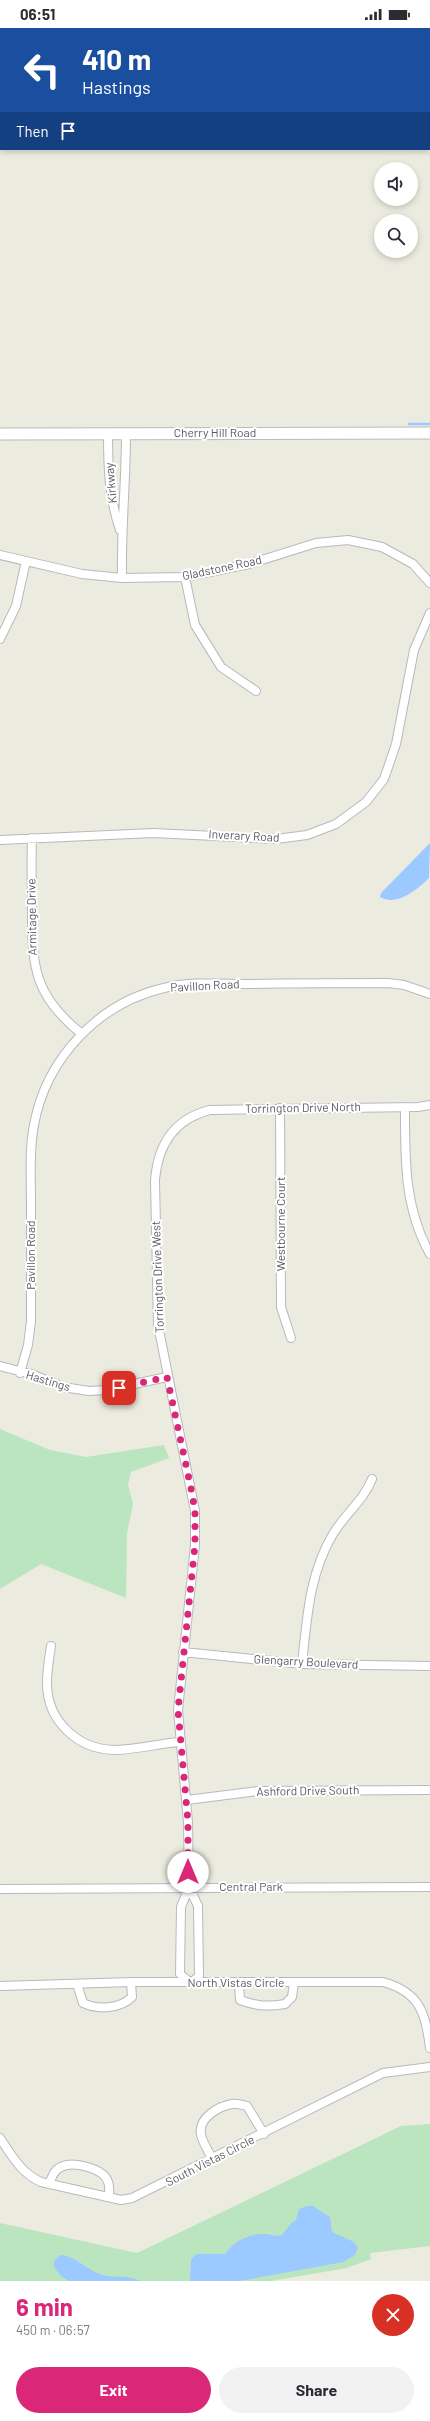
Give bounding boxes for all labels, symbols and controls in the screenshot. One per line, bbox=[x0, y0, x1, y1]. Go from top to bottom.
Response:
text: 06:51 bbox=[20, 5, 55, 23]
text: 410 m bbox=[82, 42, 151, 76]
icon: left bbox=[16, 44, 68, 96]
text: Hastings bbox=[82, 76, 151, 98]
icon: arrive bbox=[57, 120, 79, 142]
text: Then bbox=[16, 122, 49, 140]
map controls bbox=[374, 162, 418, 258]
button: sound bbox=[374, 162, 418, 206]
button: search bbox=[374, 214, 418, 258]
street label: Cherry Hill Road bbox=[174, 425, 256, 439]
street label: Kirkway bbox=[101, 462, 119, 504]
street label: Gladstone Road bbox=[181, 552, 263, 582]
street label: Inverary Road bbox=[208, 826, 280, 844]
street label: Armitage Drive bbox=[23, 878, 39, 956]
street label: Pavillon Road bbox=[170, 976, 240, 994]
street label: Torrington Drive North bbox=[245, 1099, 361, 1115]
street label: Westbourne Court bbox=[273, 1177, 287, 1271]
street label: Pavillon Road bbox=[23, 1220, 37, 1290]
street label: Torrington Drive West bbox=[148, 1221, 166, 1333]
street label: Hastings bbox=[24, 1367, 72, 1393]
pin bbox=[102, 1371, 136, 1405]
icon: arrive bbox=[108, 1377, 130, 1399]
street label: Glengarry Boulevard bbox=[253, 1651, 359, 1671]
street label: Ashford Drive South bbox=[256, 1782, 360, 1798]
position arrow bbox=[167, 1851, 209, 1893]
street label: Central Park bbox=[219, 1879, 283, 1893]
street label: North Vistas Circle bbox=[187, 1975, 285, 1989]
street label: South Vistas Circle bbox=[163, 2132, 256, 2189]
text: 6 min bbox=[16, 2292, 73, 2321]
button: close bbox=[372, 2294, 414, 2336]
text: 450 m · 06:57 bbox=[16, 2322, 90, 2338]
button: Exit bbox=[16, 2367, 211, 2413]
button: Share bbox=[219, 2367, 414, 2413]

